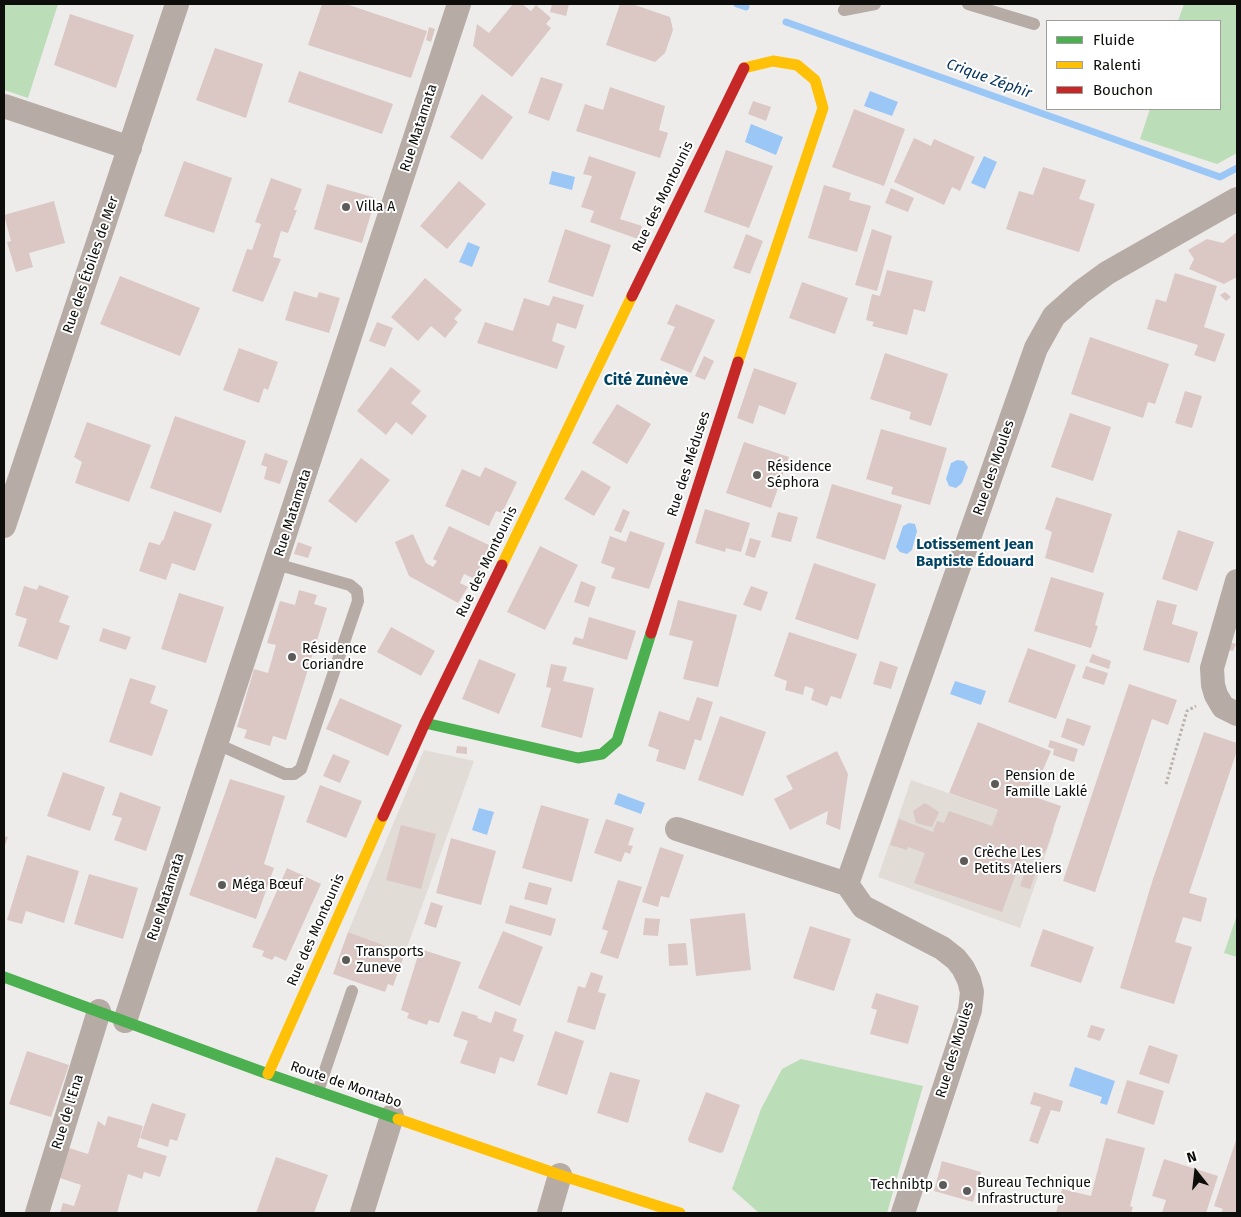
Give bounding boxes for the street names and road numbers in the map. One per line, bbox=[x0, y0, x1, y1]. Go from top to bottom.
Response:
street label: Rue Matamata bbox=[397, 82, 441, 174]
street label: Rue des Montounis bbox=[629, 139, 697, 255]
street label: Rue des Étoiles de Mer bbox=[60, 194, 122, 336]
street label: Rue des Méduses bbox=[664, 409, 714, 519]
street label: Rue des Moules bbox=[970, 418, 1018, 518]
street label: Rue Matamata bbox=[271, 467, 315, 559]
street label: Rue des Montounis bbox=[453, 504, 521, 620]
street label: Rue Matamata bbox=[144, 851, 188, 943]
street label: Rue des Montounis bbox=[284, 871, 348, 989]
street label: Rue des Moules bbox=[932, 1000, 978, 1100]
street label: Route de Montabo bbox=[288, 1058, 404, 1112]
street label: Rue de l'Ena bbox=[49, 1072, 87, 1152]

